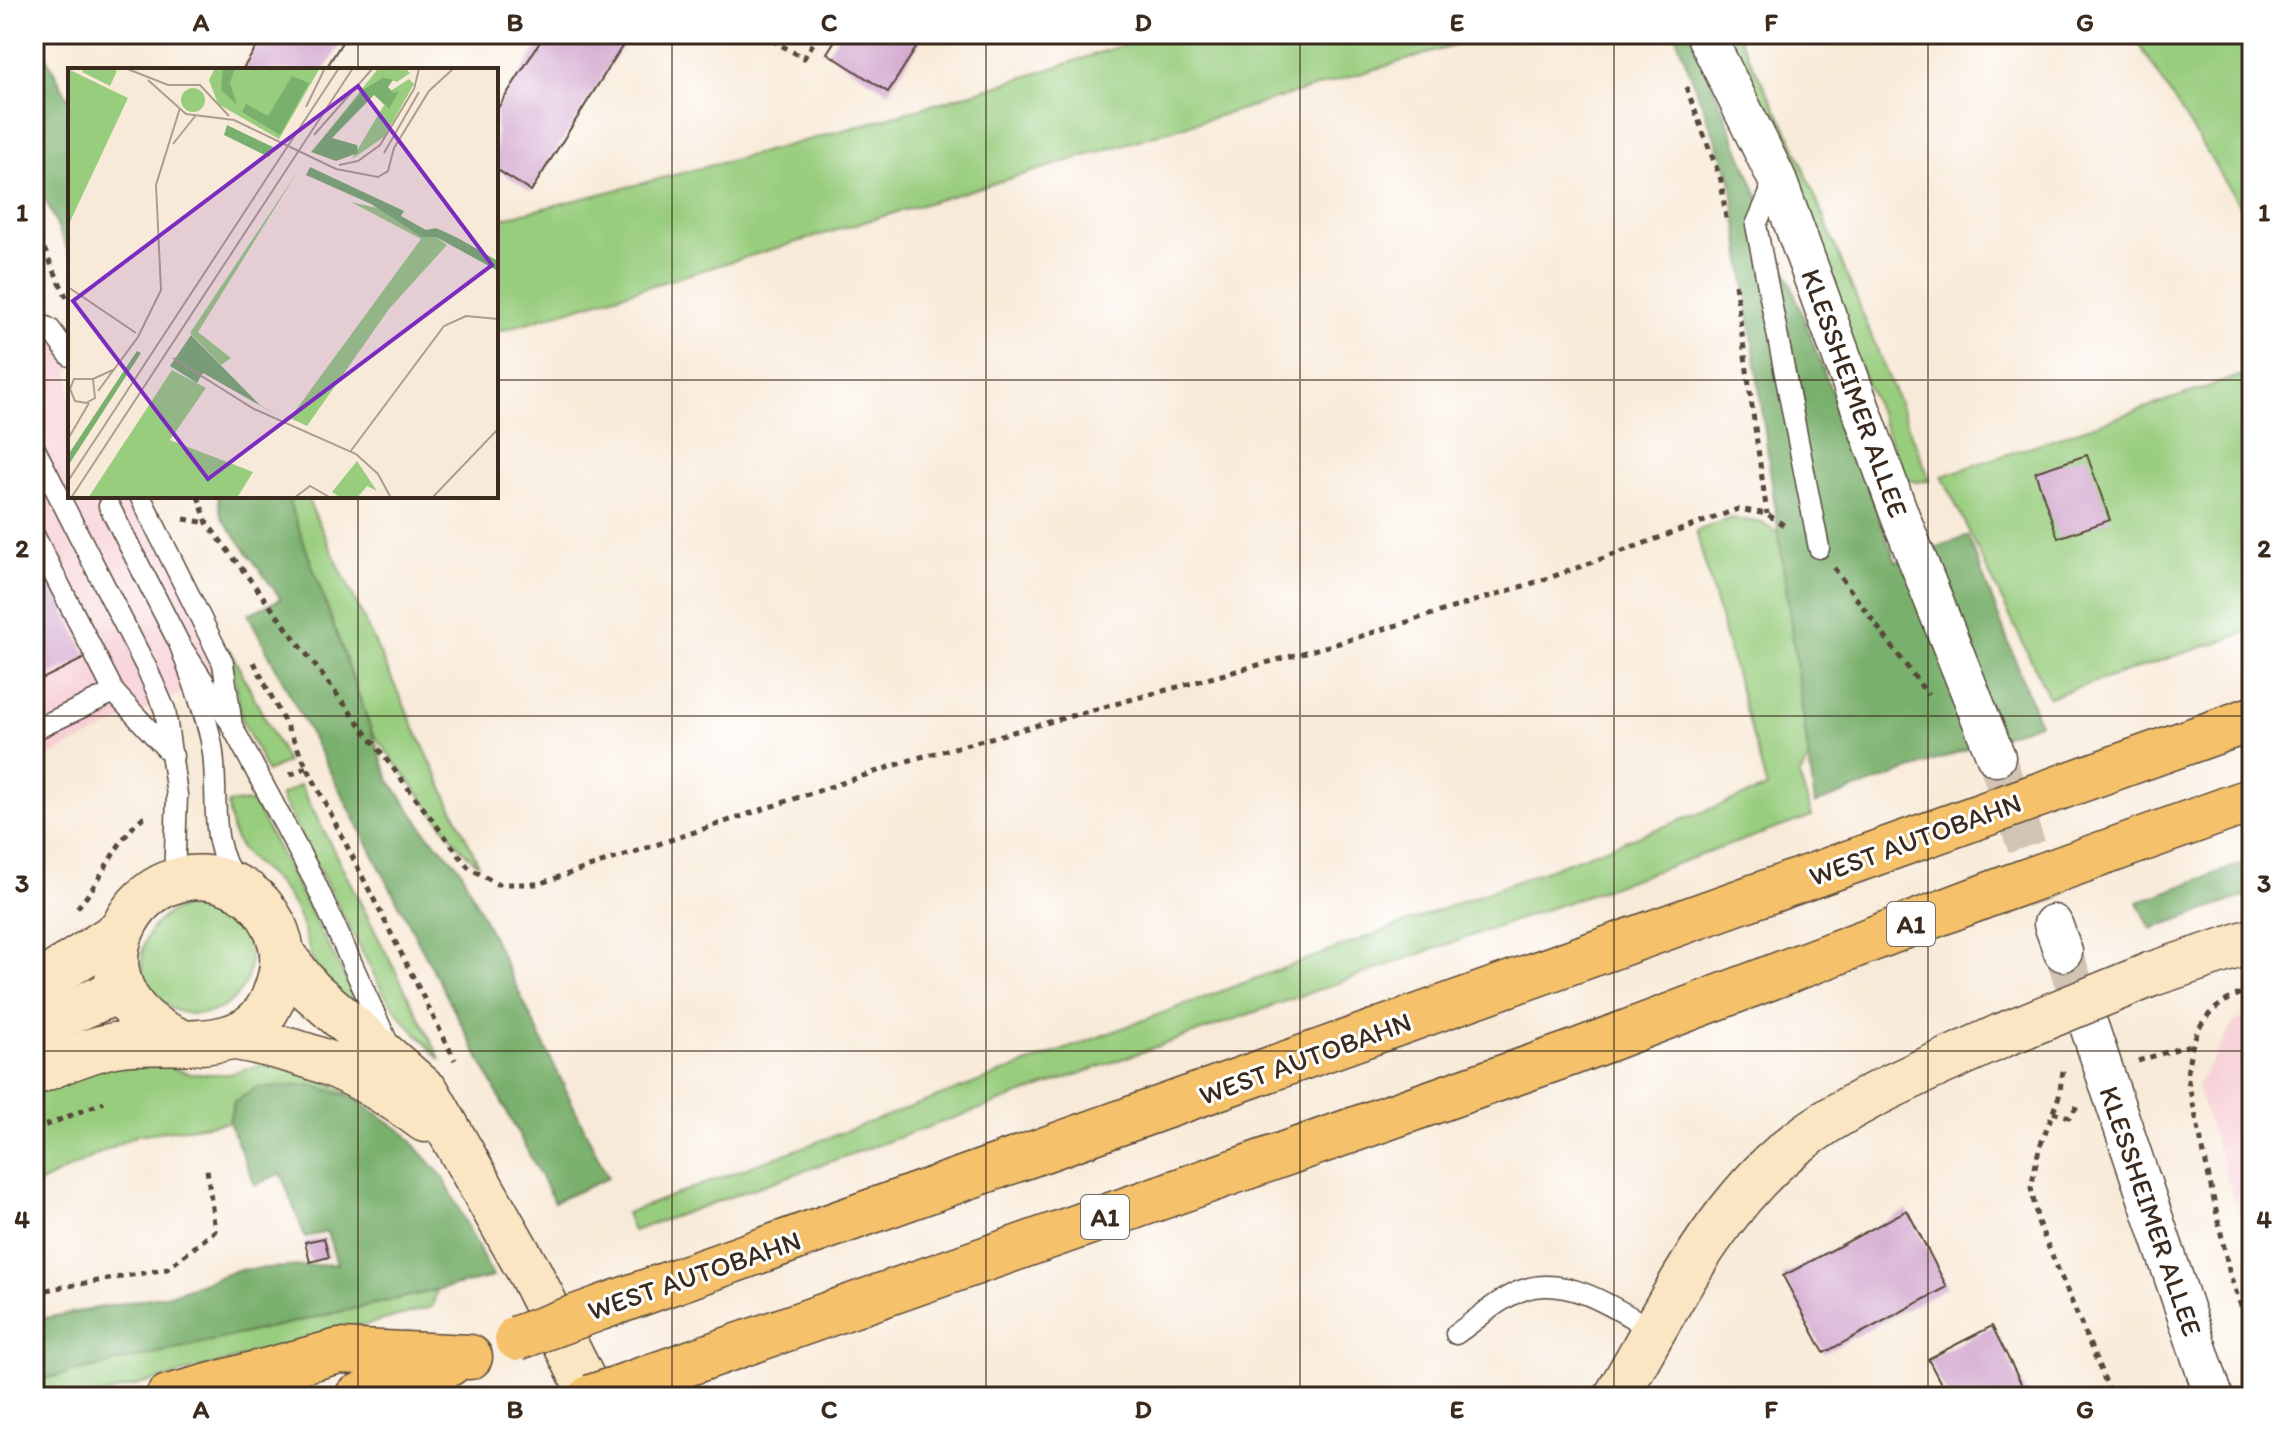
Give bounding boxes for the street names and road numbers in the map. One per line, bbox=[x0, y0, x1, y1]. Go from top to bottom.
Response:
street label: KLESSHEIMER ALLEE bbox=[1794, 264, 1916, 522]
street label: WEST AUTOBAHN bbox=[1804, 785, 2026, 893]
road number: A1 bbox=[1887, 902, 1935, 946]
street label: WEST AUTOBAHN bbox=[1194, 1004, 1416, 1112]
street label: KLESSHEIMER ALLEE bbox=[2092, 1082, 2210, 1340]
road number: A1 bbox=[1081, 1195, 1129, 1239]
street label: WEST AUTOBAHN bbox=[583, 1223, 805, 1327]

